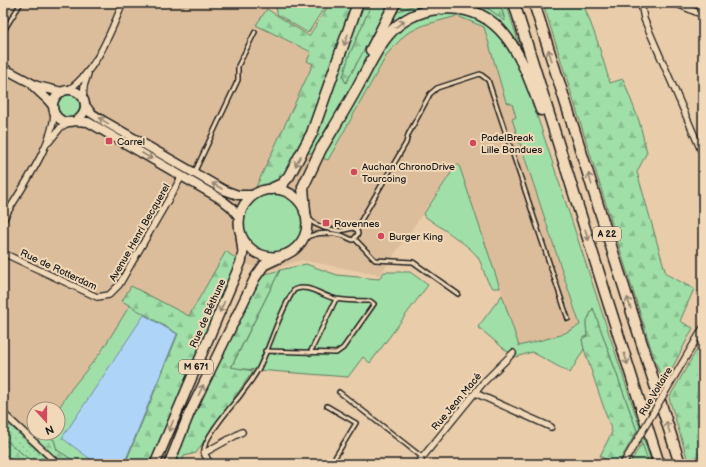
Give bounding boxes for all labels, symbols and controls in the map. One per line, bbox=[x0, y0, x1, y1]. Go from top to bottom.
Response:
one-way arrow bbox=[395, 20, 406, 28]
one-way arrow bbox=[341, 33, 349, 45]
one-way arrow bbox=[546, 49, 554, 61]
one-way arrow bbox=[98, 117, 110, 125]
place label: PadelBreak Lille Bondues bbox=[481, 132, 543, 156]
marker: Carrel bbox=[104, 136, 114, 146]
place label: Carrel bbox=[117, 136, 145, 148]
marker: PadelBreak Lille Bondues bbox=[468, 138, 478, 148]
one-way arrow bbox=[141, 152, 153, 160]
one-way arrow bbox=[294, 155, 302, 167]
place label: Auchan ChronoDrive Tourcoing bbox=[362, 161, 455, 185]
marker: Auchan ChronoDrive Tourcoing bbox=[349, 167, 359, 177]
one-way arrow bbox=[586, 173, 593, 186]
one-way arrow bbox=[211, 181, 223, 189]
street label: Avenue Henri Becquerel bbox=[107, 182, 173, 283]
marker: Ravennes bbox=[321, 218, 331, 228]
place label: Ravennes bbox=[334, 218, 380, 230]
road number: A 22 bbox=[593, 227, 621, 241]
one-way arrow bbox=[584, 228, 591, 241]
marker: Burger King bbox=[376, 231, 386, 241]
place label: Burger King bbox=[389, 231, 443, 243]
street label: Rue de Rotterdam bbox=[18, 247, 99, 293]
street label: Rue de Béthune bbox=[187, 277, 229, 350]
one-way arrow bbox=[625, 297, 632, 310]
one-way arrow bbox=[218, 301, 225, 313]
one-way arrow bbox=[623, 352, 630, 365]
road number: M 671 bbox=[179, 360, 213, 374]
street label: Rue Voltaire bbox=[637, 365, 675, 418]
street label: Rue Jean Macé bbox=[429, 370, 484, 433]
one-way arrow bbox=[198, 384, 205, 396]
north arrow bbox=[26, 401, 66, 441]
one-way arrow bbox=[166, 420, 174, 432]
one-way arrow bbox=[664, 421, 671, 434]
text: N bbox=[43, 422, 56, 437]

